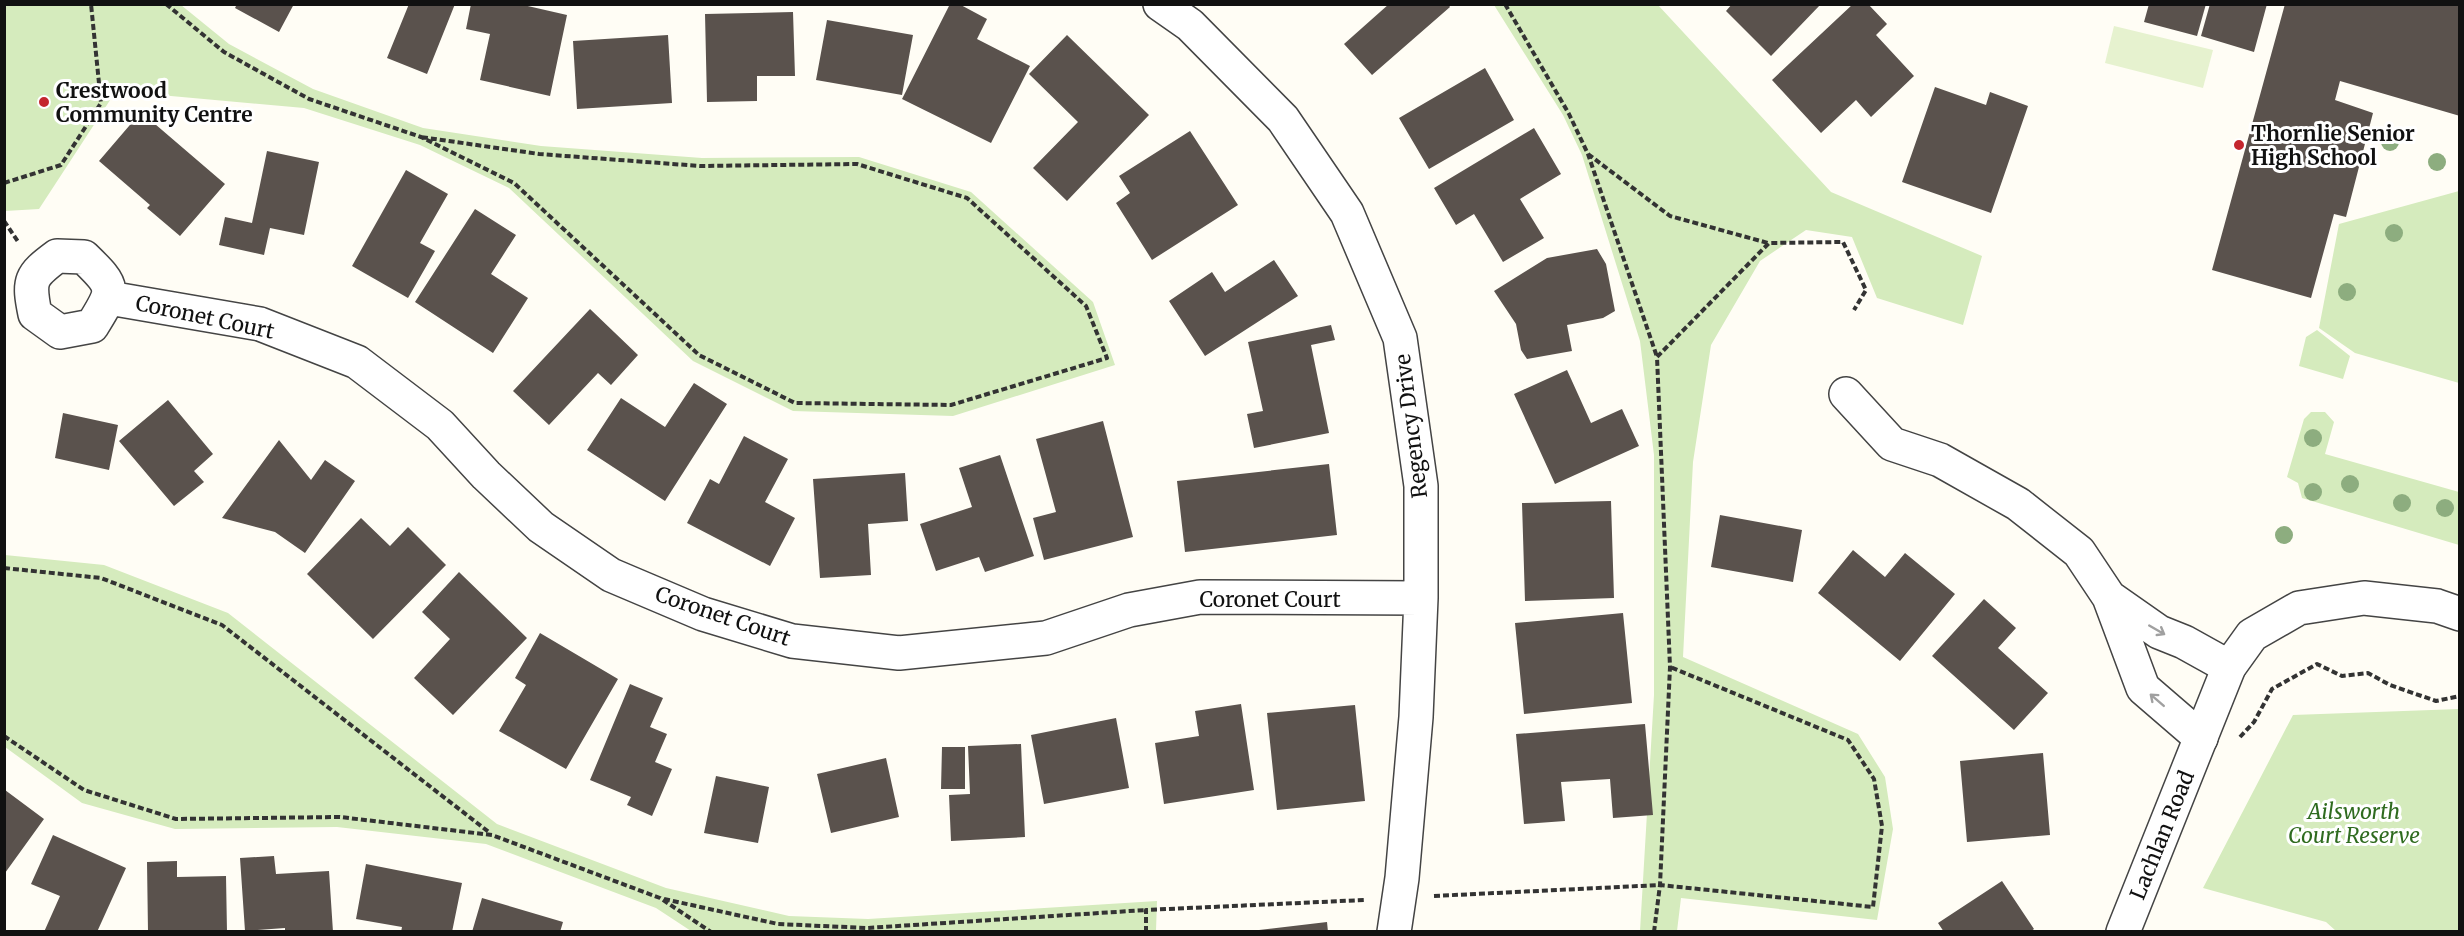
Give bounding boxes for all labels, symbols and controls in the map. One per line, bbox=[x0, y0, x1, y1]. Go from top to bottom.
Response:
place label: Crestwood Community Centre bbox=[56, 77, 253, 128]
marker: Crestwood Community Centre bbox=[37, 95, 51, 109]
place label: Thornlie Senior High School bbox=[2251, 120, 2415, 171]
marker: Thornlie Senior High School bbox=[2232, 138, 2246, 152]
street label: Coronet Court bbox=[133, 289, 277, 345]
street label: Regency Drive bbox=[1389, 352, 1433, 500]
street label: Coronet Court bbox=[652, 580, 794, 652]
street label: Coronet Court bbox=[1199, 586, 1341, 613]
one-way arrow bbox=[2148, 624, 2165, 636]
one-way arrow bbox=[2150, 693, 2165, 707]
street label: Lachlan Road bbox=[2124, 766, 2200, 903]
park label: Ailsworth Court Reserve bbox=[2288, 798, 2420, 849]

